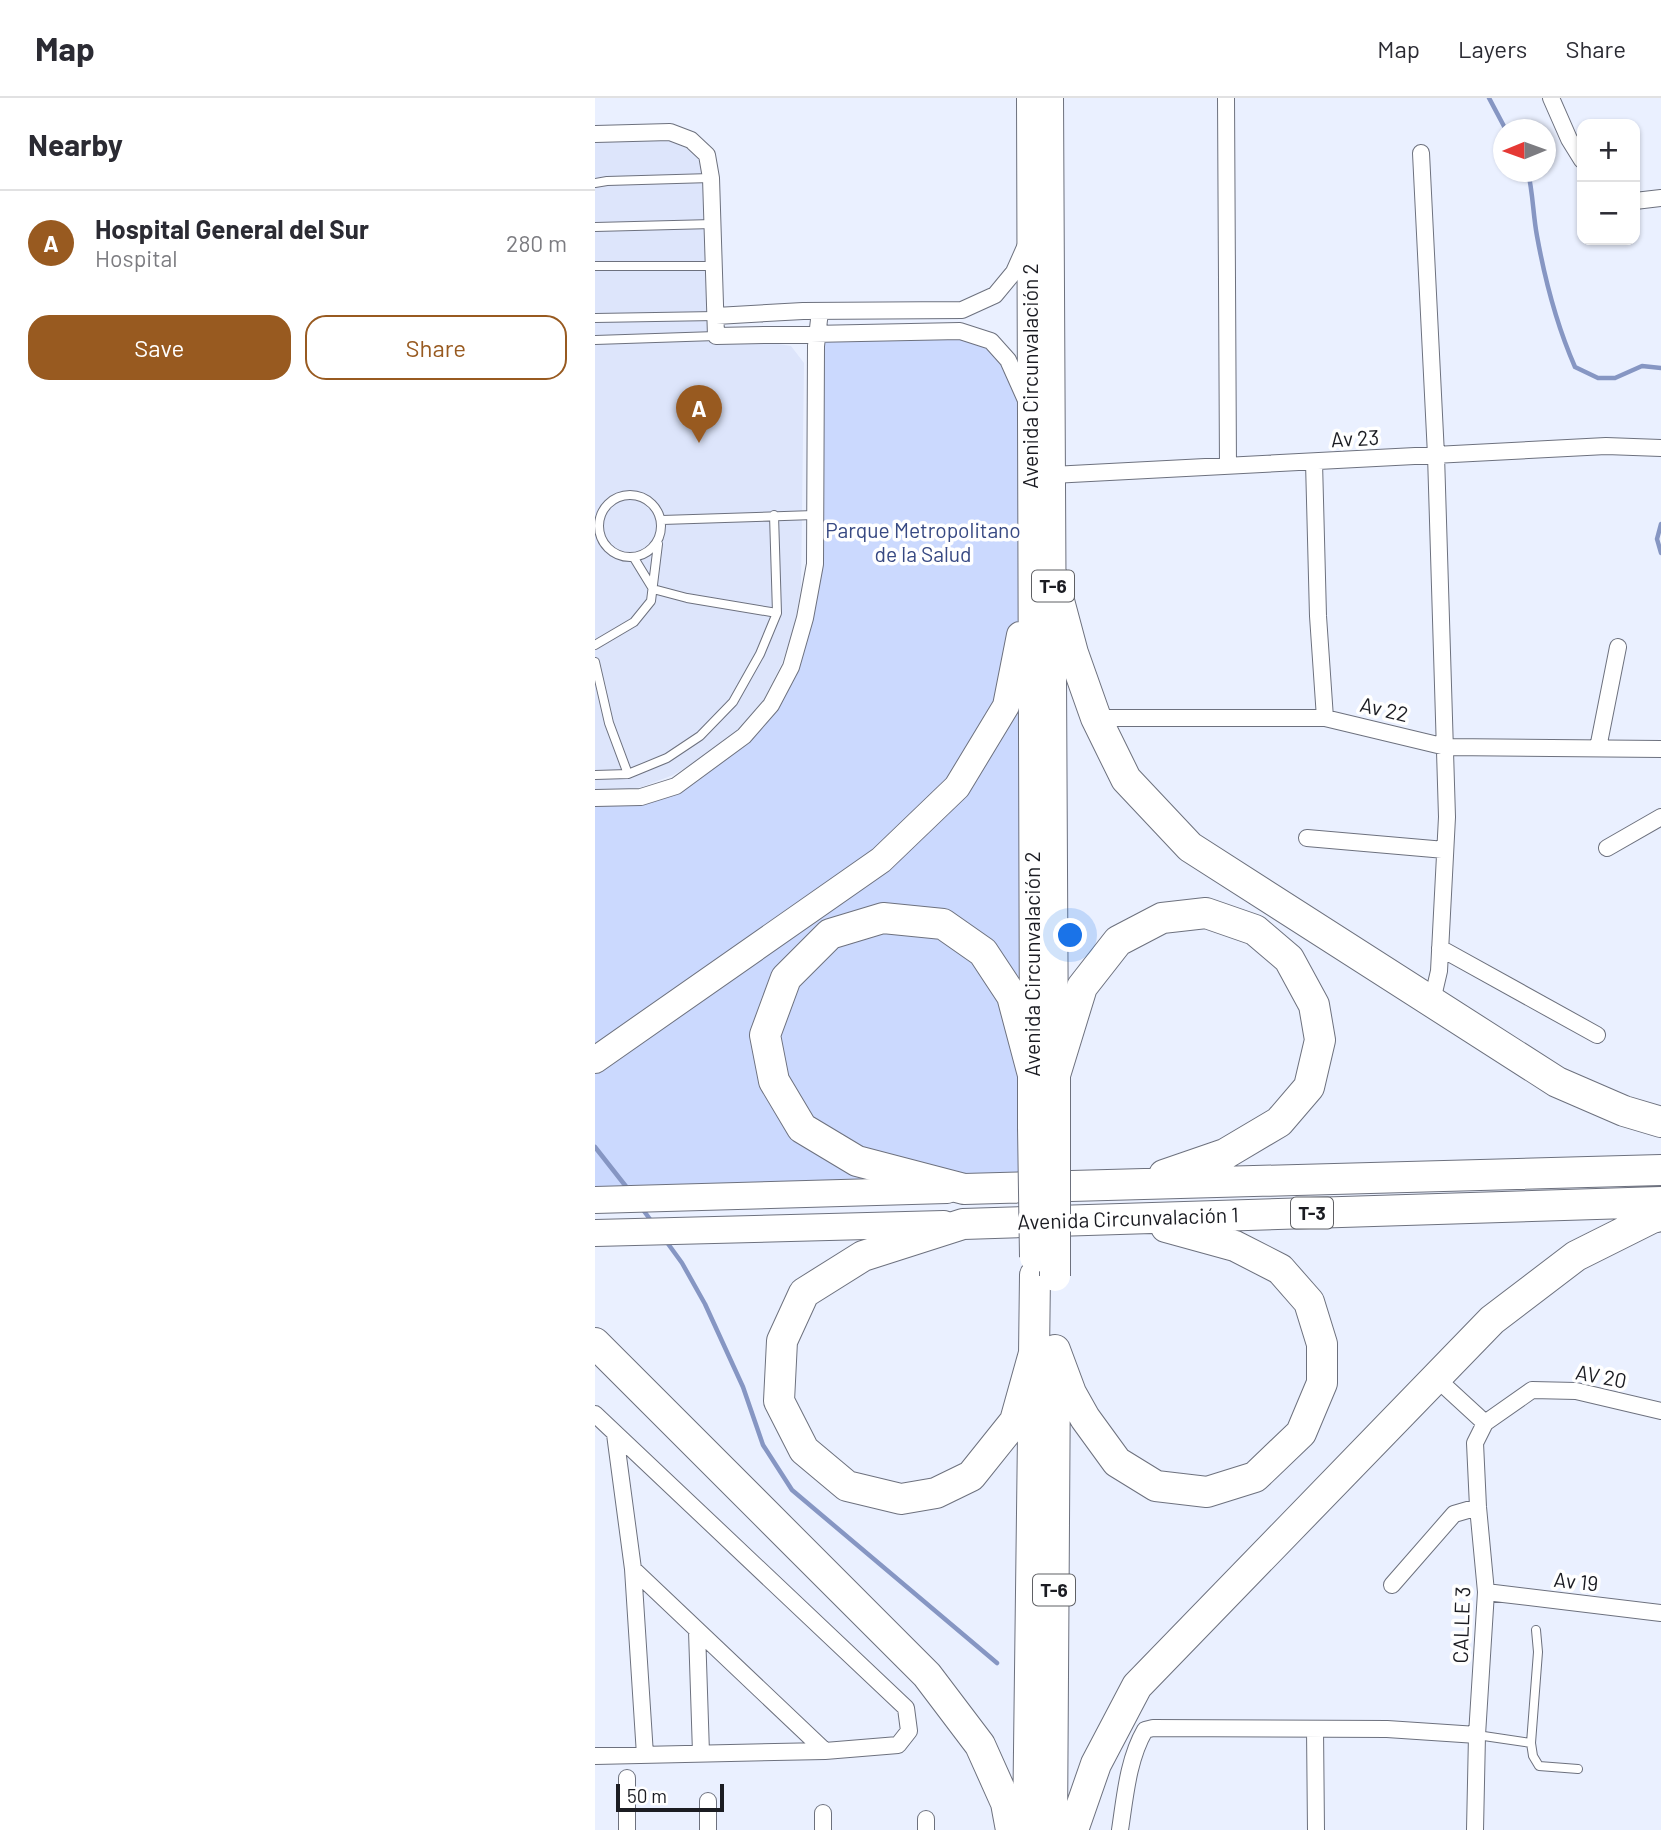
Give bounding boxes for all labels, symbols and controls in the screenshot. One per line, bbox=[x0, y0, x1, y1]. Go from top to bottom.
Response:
text: Map bbox=[35, 28, 95, 68]
text: Map bbox=[1377, 34, 1420, 63]
text: Layers bbox=[1458, 34, 1527, 63]
text: Share bbox=[1565, 34, 1626, 63]
north arrow bbox=[1493, 119, 1556, 182]
map controls bbox=[1577, 119, 1640, 245]
button: + bbox=[1577, 119, 1640, 182]
text: Nearby bbox=[28, 126, 123, 162]
button: − bbox=[1577, 182, 1640, 245]
text: Hospital General del Sur bbox=[95, 213, 369, 244]
text: A bbox=[43, 229, 59, 257]
text: 280 m bbox=[506, 229, 567, 257]
text: Hospital bbox=[95, 244, 178, 272]
street label: Avenida Circunvalación 2 bbox=[1017, 263, 1042, 489]
button: Save bbox=[28, 315, 291, 380]
button: Share bbox=[305, 315, 567, 380]
pin: A bbox=[676, 385, 722, 443]
street label: Av 23 bbox=[1330, 424, 1380, 451]
park label: Parque Metropolitano de la Salud bbox=[825, 517, 1021, 566]
road number: T-6 bbox=[1032, 570, 1074, 601]
street label: Av 22 bbox=[1358, 691, 1411, 726]
street label: Avenida Circunvalación 2 bbox=[1019, 851, 1044, 1077]
your location bbox=[1053, 918, 1087, 952]
road number: T-3 bbox=[1291, 1198, 1333, 1228]
street label: Avenida Circunvalación 1 bbox=[1017, 1201, 1239, 1234]
street label: AV 20 bbox=[1574, 1358, 1629, 1393]
street label: Av 19 bbox=[1553, 1566, 1600, 1595]
road number: T-6 bbox=[1033, 1574, 1075, 1606]
street label: CALLE 3 bbox=[1447, 1586, 1474, 1664]
scale bar bbox=[616, 1781, 725, 1813]
text: 50 m bbox=[627, 1784, 667, 1807]

